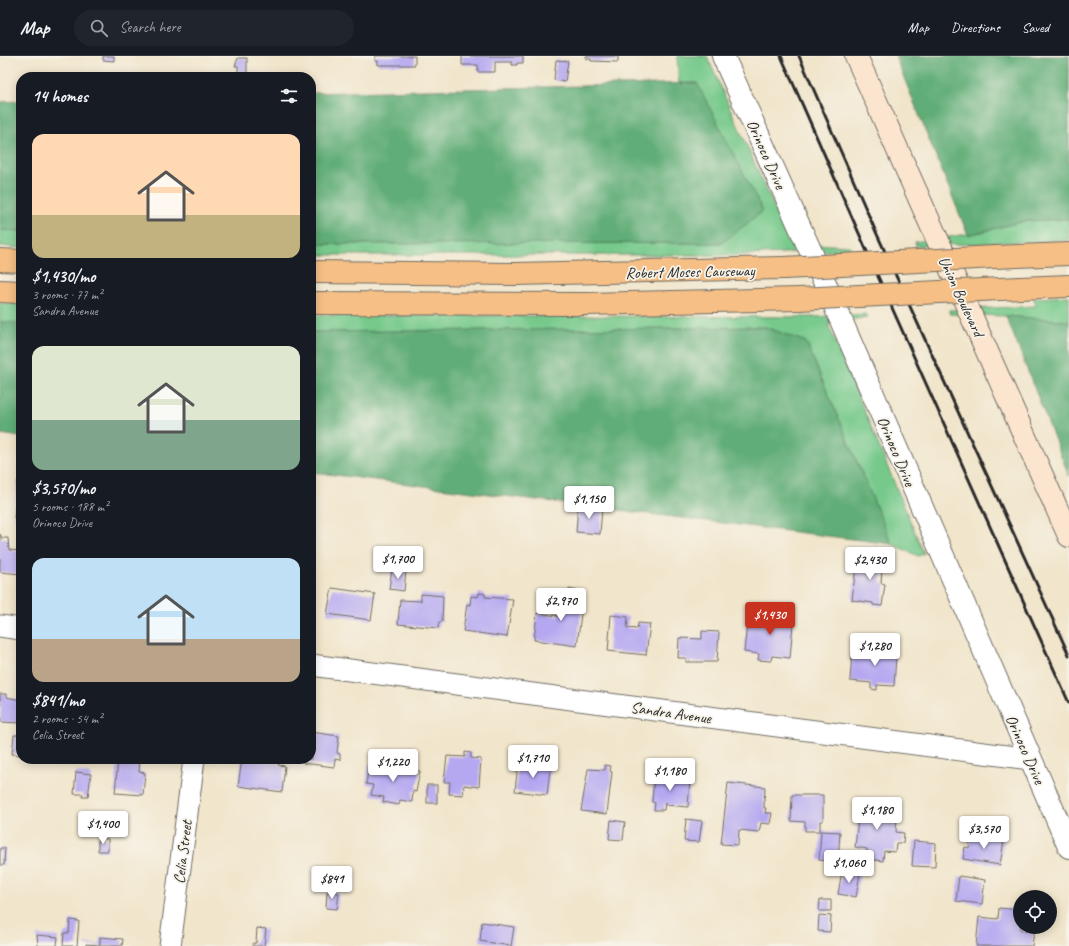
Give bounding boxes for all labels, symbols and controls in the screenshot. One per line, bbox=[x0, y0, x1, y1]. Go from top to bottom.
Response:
search box bbox=[74, 10, 354, 46]
text: Map bbox=[20, 16, 50, 40]
icon: search bbox=[88, 17, 110, 39]
text: Search here bbox=[120, 18, 181, 37]
text: Map bbox=[908, 19, 929, 36]
text: Directions bbox=[951, 19, 1000, 36]
text: Saved bbox=[1022, 19, 1049, 36]
icon: filters bbox=[278, 85, 300, 107]
text: 14 homes bbox=[32, 86, 88, 107]
street label: Orinoco Drive bbox=[742, 117, 791, 194]
icon: home bbox=[130, 160, 202, 232]
street label: Union Boulevard bbox=[934, 253, 990, 342]
street label: Robert Moses Causeway bbox=[625, 261, 756, 283]
text: $1,430/mo bbox=[32, 266, 95, 287]
text: 3 rooms · 77 m² bbox=[32, 287, 102, 303]
text: Sandra Avenue bbox=[32, 303, 98, 319]
icon: home bbox=[130, 372, 202, 444]
street label: Orinoco Drive bbox=[872, 413, 920, 491]
text: $3,570/mo bbox=[32, 478, 95, 499]
pin: $1,150 bbox=[556, 486, 622, 520]
text: $1,150 bbox=[573, 491, 605, 507]
text: 5 rooms · 188 m² bbox=[32, 499, 108, 515]
text: Orinoco Drive bbox=[32, 515, 92, 531]
pin: $1,700 bbox=[365, 546, 431, 580]
pin: $2,430 bbox=[837, 547, 903, 581]
text: $1,700 bbox=[382, 551, 414, 567]
text: $2,430 bbox=[854, 552, 886, 568]
icon: home bbox=[130, 584, 202, 656]
pin: $2,970 bbox=[528, 588, 594, 622]
text: $2,970 bbox=[545, 593, 577, 609]
pin: $1,430 bbox=[737, 602, 803, 636]
text: $1,430 bbox=[754, 607, 786, 623]
pin: $1,280 bbox=[842, 633, 908, 667]
text: $1,280 bbox=[859, 638, 891, 654]
text: $841/mo bbox=[32, 690, 84, 711]
street label: Sandra Avenue bbox=[629, 697, 714, 729]
text: 2 rooms · 54 m² bbox=[32, 711, 102, 727]
street label: Orinoco Drive bbox=[1001, 712, 1050, 789]
text: Celia Street bbox=[32, 727, 84, 743]
pin: $1,710 bbox=[500, 745, 566, 779]
pin: $1,220 bbox=[360, 749, 426, 783]
text: $1,710 bbox=[517, 750, 549, 766]
text: $1,220 bbox=[377, 754, 409, 770]
pin: $1,180 bbox=[637, 758, 703, 792]
text: $1,180 bbox=[654, 763, 686, 779]
pin: $1,180 bbox=[844, 797, 910, 831]
text: $1,180 bbox=[861, 802, 893, 818]
pin: $1,400 bbox=[70, 811, 136, 845]
text: $1,400 bbox=[87, 816, 119, 832]
pin: $3,570 bbox=[951, 816, 1017, 850]
street label: Celia Street bbox=[169, 818, 197, 885]
text: $3,570 bbox=[968, 821, 1000, 837]
pin: $1,060 bbox=[816, 850, 882, 884]
text: $1,060 bbox=[833, 855, 865, 871]
pin: $841 bbox=[308, 866, 356, 900]
text: $841 bbox=[320, 871, 344, 887]
map controls bbox=[1013, 890, 1057, 934]
button: locate bbox=[1013, 890, 1057, 934]

